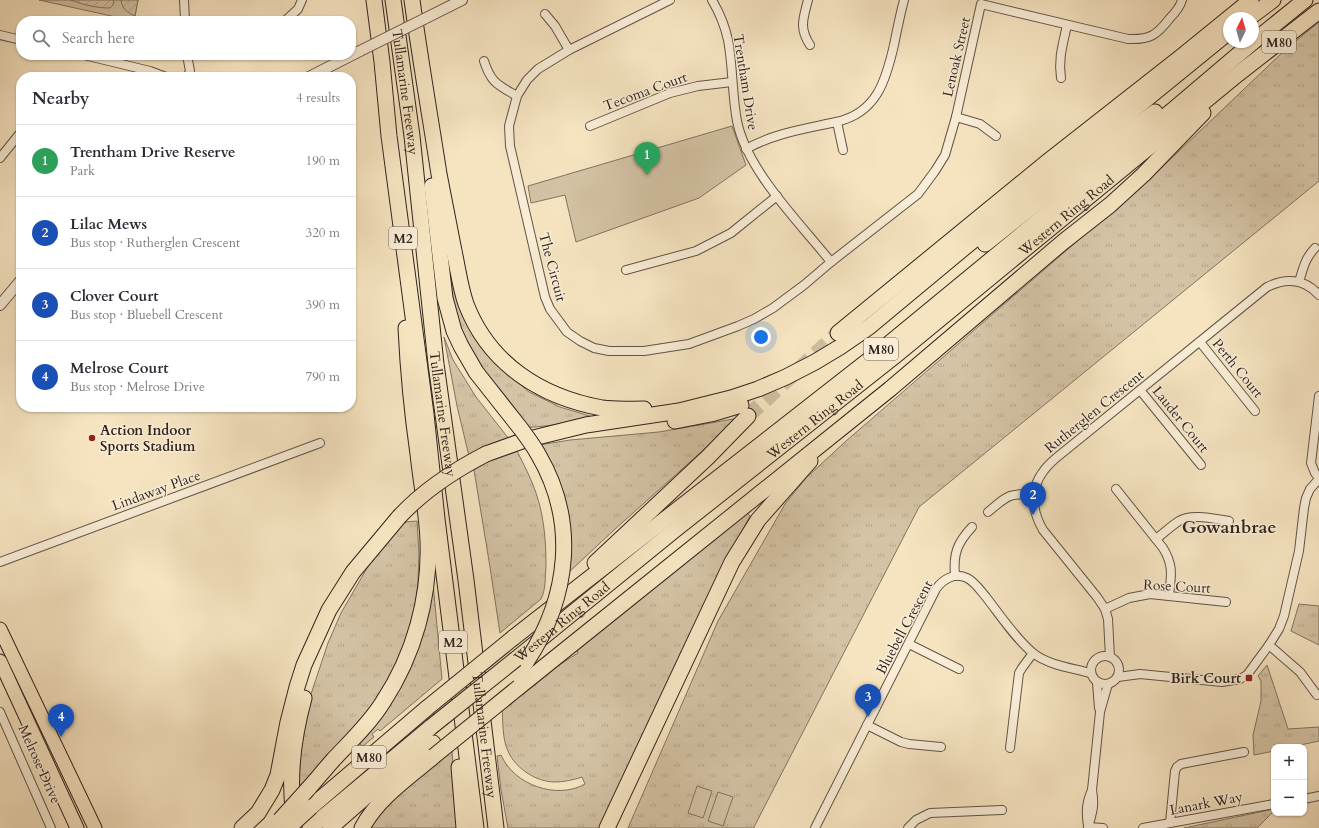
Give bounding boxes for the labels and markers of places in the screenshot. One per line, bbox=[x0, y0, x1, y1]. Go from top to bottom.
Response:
pin: 1 bbox=[634, 142, 660, 175]
place label: Action Indoor Sports Stadium bbox=[100, 421, 196, 456]
marker: Action Indoor Sports Stadium bbox=[87, 433, 97, 443]
pin: 2 bbox=[1020, 482, 1046, 515]
place label: Birk Court bbox=[1170, 669, 1241, 688]
marker: Birk Court bbox=[1244, 673, 1254, 683]
pin: 3 bbox=[855, 684, 881, 717]
pin: 4 bbox=[48, 704, 74, 737]

